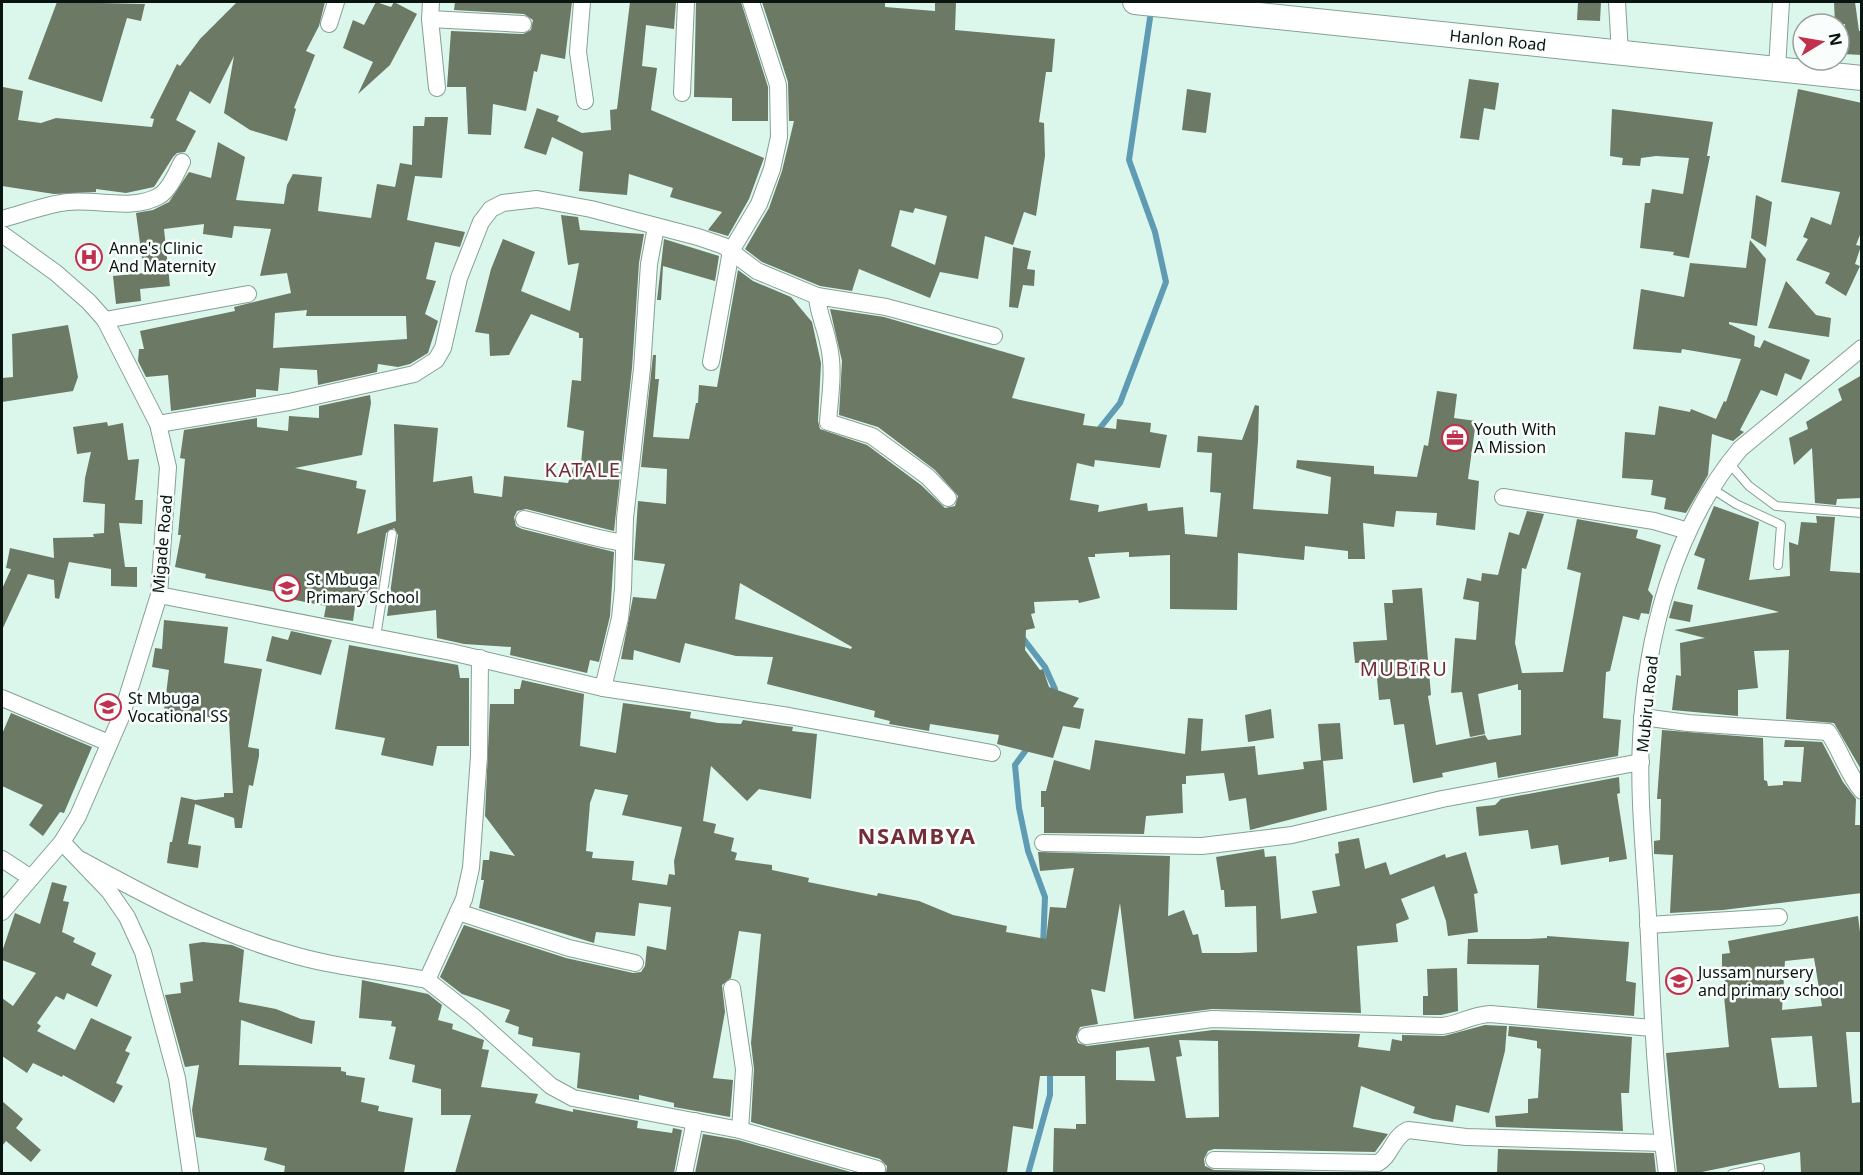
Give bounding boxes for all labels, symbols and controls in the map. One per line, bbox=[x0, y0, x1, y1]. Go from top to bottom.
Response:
north arrow bbox=[1791, 12, 1851, 72]
street label: Hanlon Road bbox=[1449, 24, 1547, 56]
text: N bbox=[1824, 31, 1848, 48]
place label: Anne's Clinic And Maternity bbox=[109, 237, 217, 277]
hospital icon: Anne's Clinic And Maternity bbox=[74, 242, 104, 272]
place label: Youth With A Mission bbox=[1474, 418, 1556, 458]
office icon: Youth With A Mission bbox=[1440, 423, 1470, 453]
district label: KATALE bbox=[545, 456, 621, 483]
street label: Migade Road bbox=[147, 494, 177, 594]
place label: St Mbuga Primary School bbox=[306, 568, 419, 608]
school or university icon: St Mbuga Primary School bbox=[272, 573, 302, 603]
street label: Mubiru Road bbox=[1631, 654, 1663, 754]
district label: MUBIRU bbox=[1360, 655, 1448, 682]
place label: St Mbuga Vocational SS bbox=[128, 687, 228, 727]
school or university icon: St Mbuga Vocational SS bbox=[93, 692, 123, 722]
district label: NSAMBYA bbox=[858, 820, 976, 850]
place label: Jussam nursery and primary school bbox=[1696, 961, 1843, 1001]
school or university icon: Jussam nursery and primary school bbox=[1664, 966, 1694, 996]

